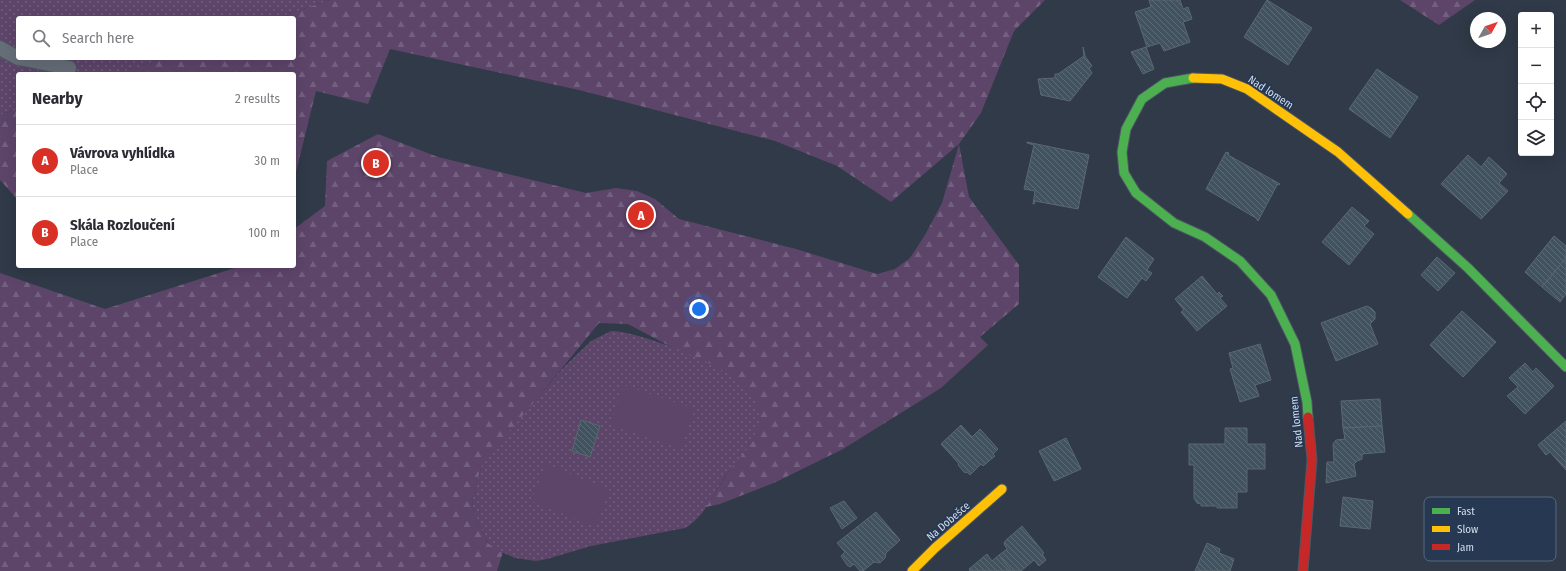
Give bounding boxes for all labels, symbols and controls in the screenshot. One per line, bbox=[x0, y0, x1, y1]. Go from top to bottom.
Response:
north arrow bbox=[1470, 12, 1506, 48]
map controls bbox=[1518, 12, 1554, 156]
button: + bbox=[1518, 12, 1554, 48]
search box bbox=[16, 16, 296, 60]
icon: search bbox=[30, 27, 52, 49]
text: Search here bbox=[62, 29, 134, 47]
button: − bbox=[1518, 48, 1554, 84]
street label: Nad lomem bbox=[1246, 73, 1296, 112]
button: locate bbox=[1518, 84, 1554, 120]
text: Nearby bbox=[32, 88, 83, 109]
text: 2 results bbox=[235, 91, 280, 106]
button: layers bbox=[1518, 120, 1554, 156]
text: Vávrova vyhlídka bbox=[70, 144, 175, 162]
pin: B bbox=[363, 148, 389, 178]
text: A bbox=[41, 153, 49, 168]
text: 30 m bbox=[254, 153, 280, 168]
text: Place bbox=[70, 162, 98, 177]
pin: A bbox=[628, 200, 654, 230]
text: Skála Rozloučení bbox=[70, 216, 175, 234]
text: B bbox=[41, 225, 49, 240]
text: 100 m bbox=[248, 225, 280, 240]
text: Place bbox=[70, 234, 98, 249]
your location bbox=[689, 299, 709, 319]
street label: Nad lomem bbox=[1287, 396, 1306, 448]
legend bbox=[1424, 497, 1556, 561]
street label: Na Dobešce bbox=[924, 499, 972, 544]
text: Fast bbox=[1457, 505, 1475, 518]
text: Slow bbox=[1457, 523, 1478, 536]
text: Jam bbox=[1457, 541, 1474, 554]

